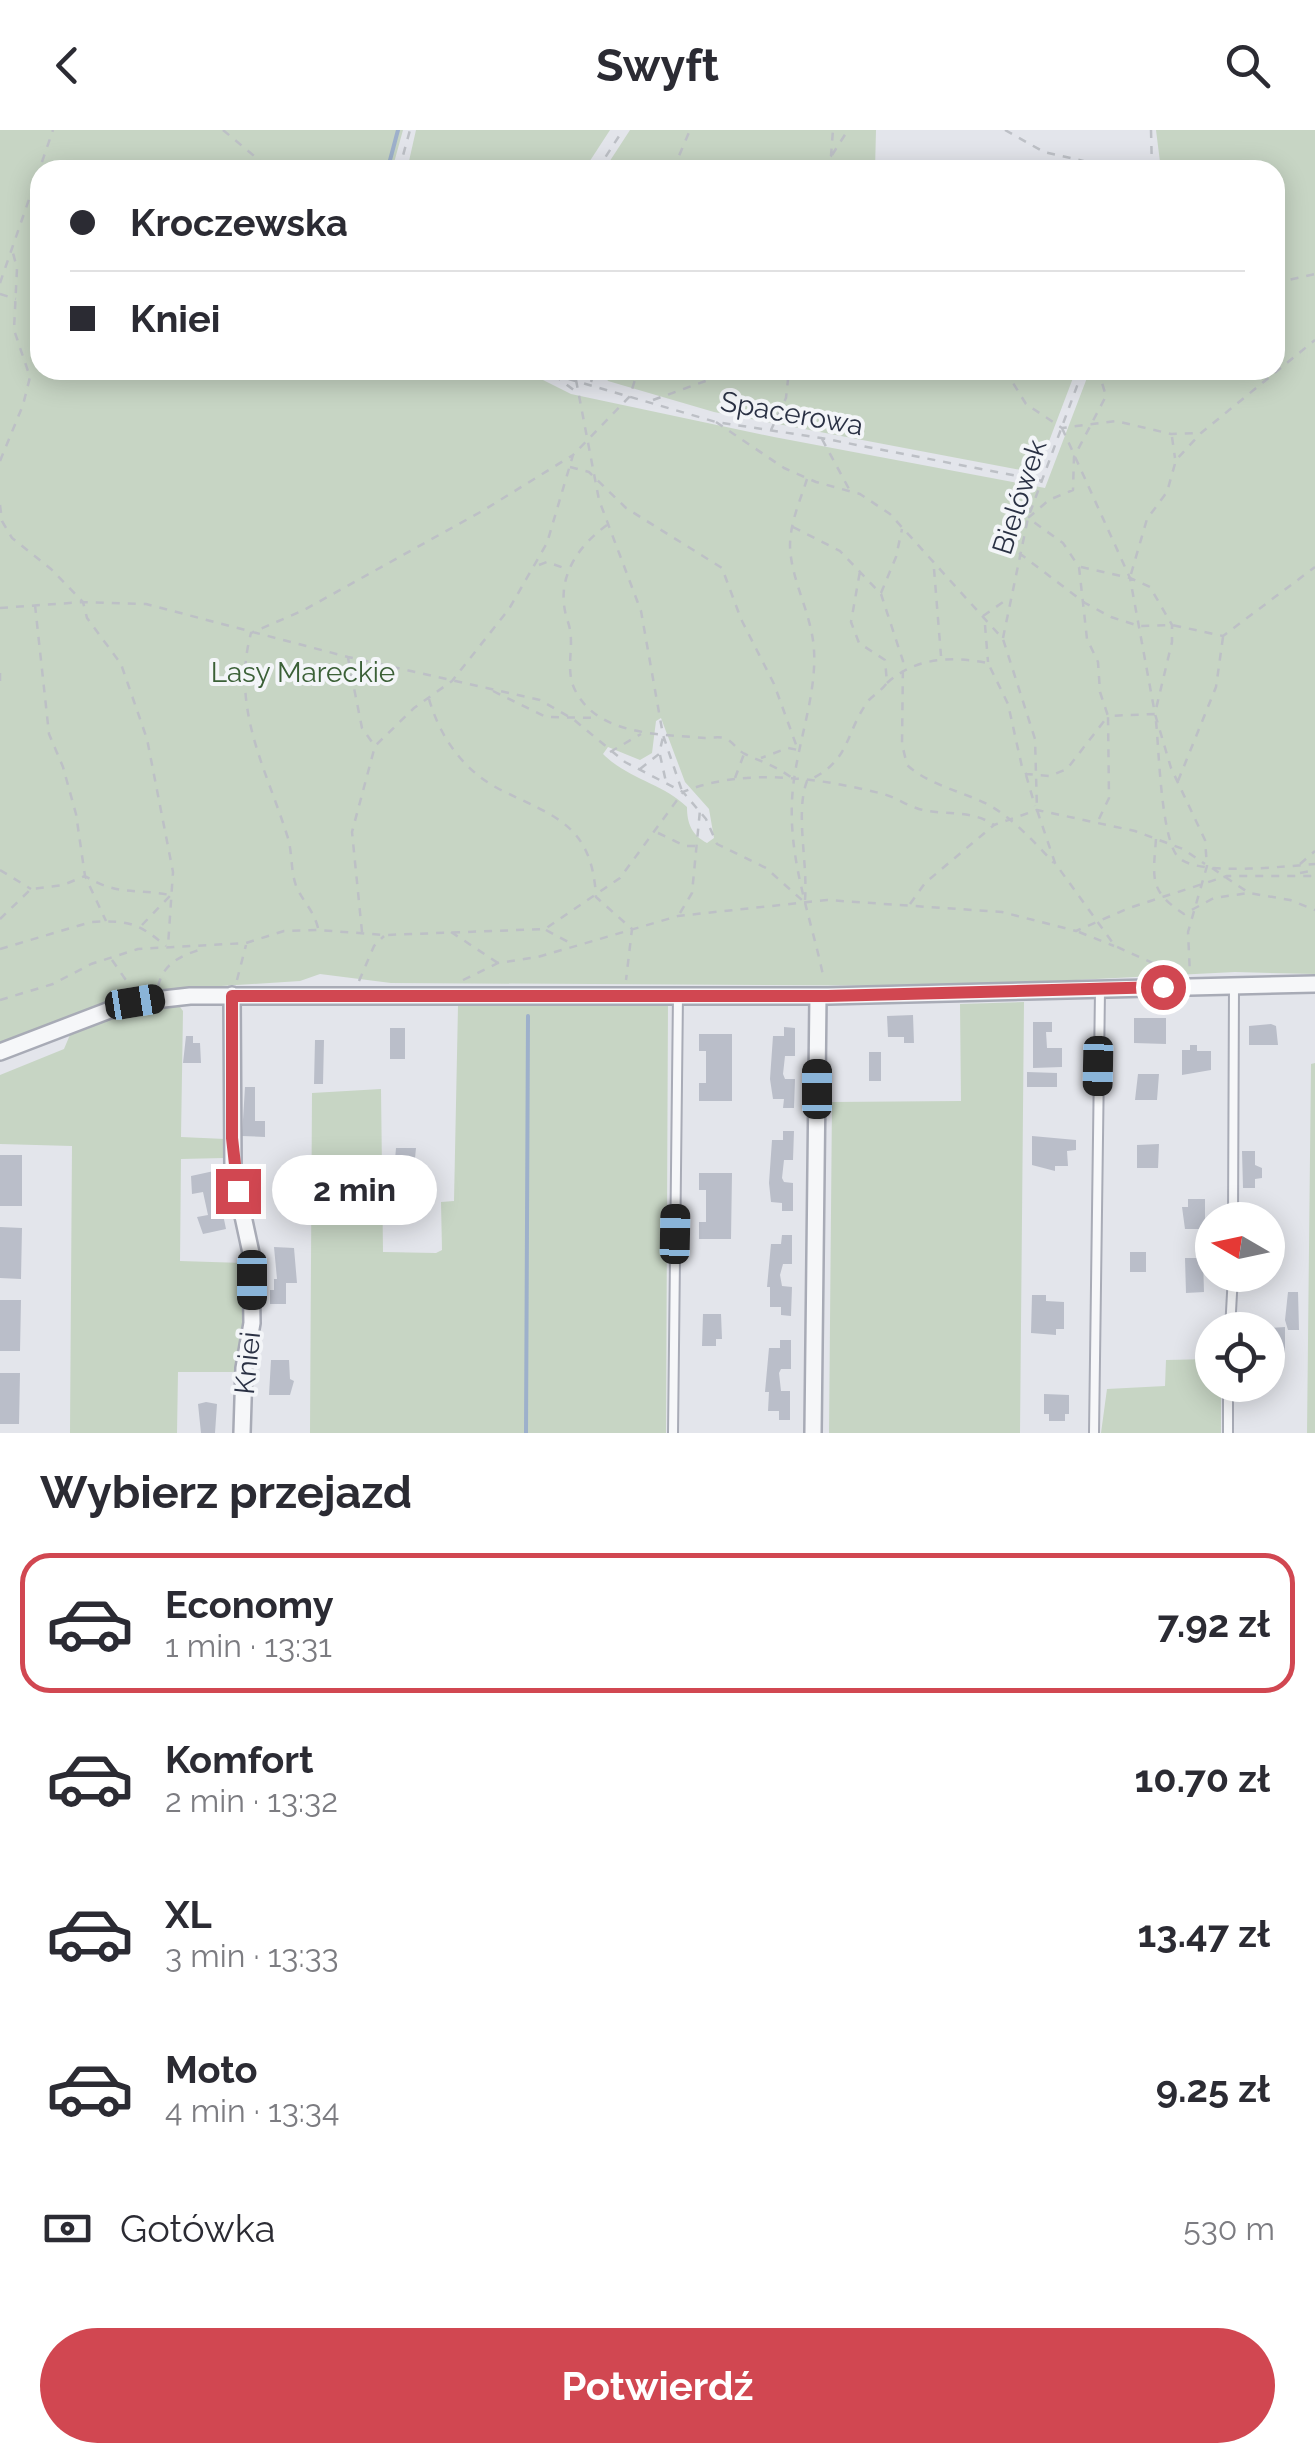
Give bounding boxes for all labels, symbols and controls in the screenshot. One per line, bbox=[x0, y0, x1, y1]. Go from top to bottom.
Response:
icon: back bbox=[40, 38, 95, 93]
icon: search bbox=[1220, 38, 1275, 93]
text: Swyft bbox=[596, 39, 719, 92]
text: Kroczewska bbox=[130, 200, 348, 245]
text: Kniei bbox=[130, 296, 221, 341]
street label: Spacerowa bbox=[718, 385, 866, 442]
street label: Bielówek bbox=[985, 436, 1054, 559]
park label: Lasy Mareckie bbox=[211, 656, 395, 689]
route start bbox=[1141, 965, 1186, 1010]
car bbox=[103, 982, 167, 1022]
car bbox=[1082, 1036, 1114, 1096]
car bbox=[802, 1059, 832, 1119]
callout: 2 min bbox=[273, 1156, 438, 1226]
route end bbox=[216, 1169, 261, 1214]
text: 2 min bbox=[313, 1171, 396, 1208]
north arrow bbox=[1195, 1202, 1285, 1292]
map controls bbox=[1195, 1202, 1285, 1402]
car bbox=[659, 1204, 691, 1264]
car bbox=[237, 1250, 267, 1310]
button: locate bbox=[1195, 1312, 1285, 1402]
street label: Kniei bbox=[228, 1330, 267, 1396]
text: Wybierz przejazd bbox=[40, 1466, 412, 1519]
icon: car bbox=[45, 1578, 135, 1668]
text: Economy bbox=[165, 1582, 334, 1627]
text: 7.92 zł bbox=[1157, 1601, 1270, 1646]
text: 1 min · 13:31 bbox=[165, 1627, 332, 1664]
icon: car bbox=[45, 1733, 135, 1823]
text: Komfort bbox=[165, 1737, 314, 1782]
text: 10.70 zł bbox=[1135, 1756, 1270, 1801]
text: 2 min · 13:32 bbox=[165, 1782, 338, 1819]
icon: car bbox=[45, 1888, 135, 1978]
text: XL bbox=[165, 1892, 212, 1937]
text: 13.47 zł bbox=[1138, 1911, 1270, 1956]
text: 3 min · 13:33 bbox=[165, 1937, 339, 1974]
icon: car bbox=[45, 2043, 135, 2133]
text: Moto bbox=[165, 2047, 258, 2092]
text: 9.25 zł bbox=[1156, 2066, 1270, 2111]
text: 4 min · 13:34 bbox=[165, 2092, 339, 2129]
icon: cash bbox=[40, 2201, 95, 2256]
text: Gotówka bbox=[120, 2206, 276, 2251]
text: 530 m bbox=[1183, 2210, 1275, 2247]
button: Potwierdź bbox=[40, 2328, 1275, 2443]

